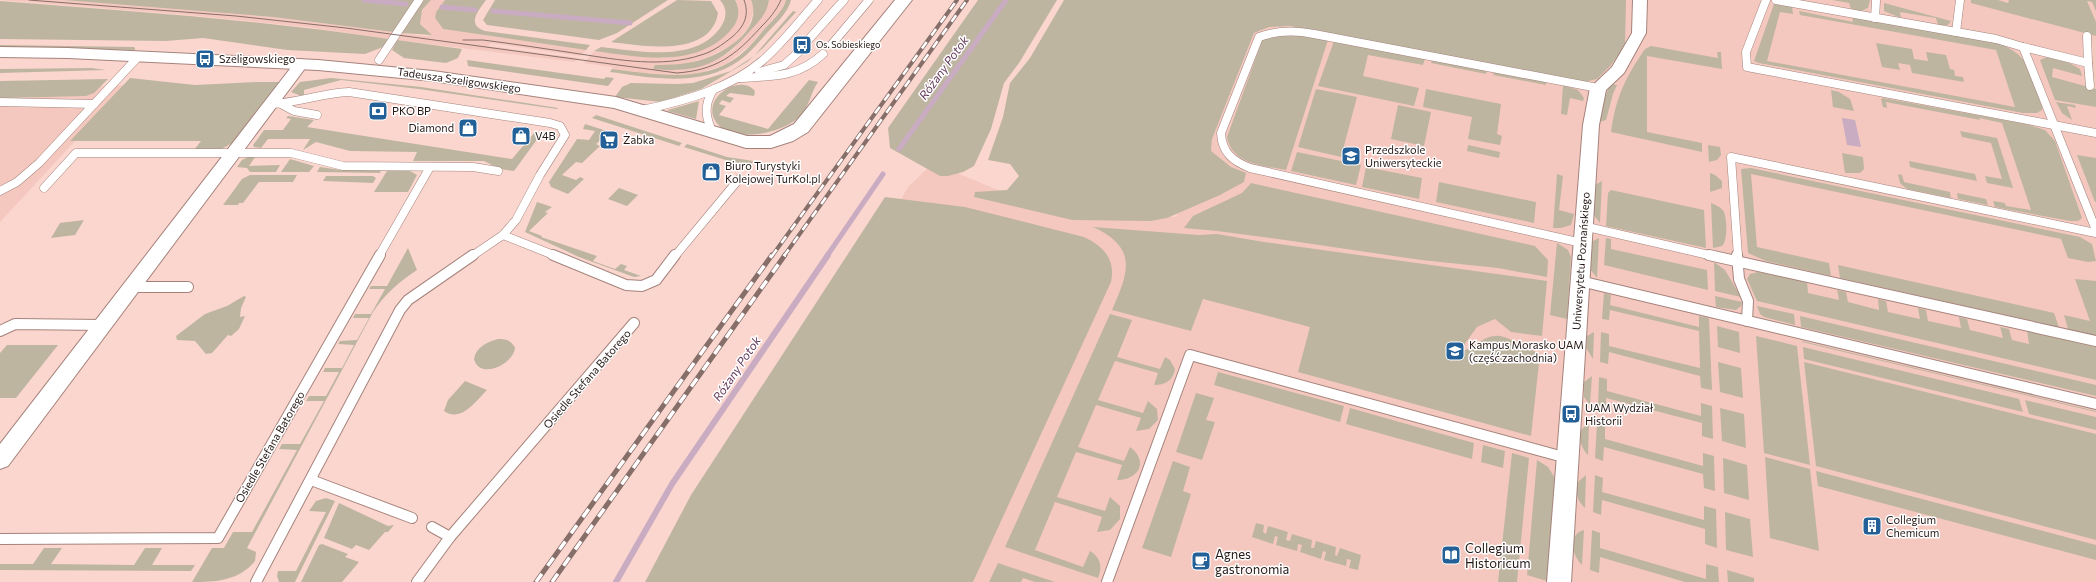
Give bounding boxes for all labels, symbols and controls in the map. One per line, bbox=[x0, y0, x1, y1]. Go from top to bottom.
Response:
water label: Różany Potok bbox=[915, 33, 971, 102]
bus stop icon: Os. Sobieskiego bbox=[791, 34, 813, 56]
place label: Os. Sobieskiego bbox=[816, 39, 880, 50]
bus stop icon: Szeligowskiego bbox=[194, 48, 216, 70]
place label: Szeligowskiego bbox=[219, 52, 296, 65]
street label: Tadeusza Szeligowskiego bbox=[396, 64, 522, 95]
bank icon: PKO BP bbox=[367, 100, 389, 122]
place label: PKO BP bbox=[392, 104, 431, 117]
shop icon: Diamond bbox=[457, 117, 479, 139]
place label: Diamond bbox=[408, 121, 454, 134]
shop icon: V4B bbox=[510, 125, 532, 147]
place label: V4B bbox=[535, 129, 556, 142]
supermarket icon: Żabka bbox=[598, 129, 620, 151]
place label: Żabka bbox=[623, 132, 654, 146]
place label: Przedszkole Uniwersyteckie bbox=[1365, 143, 1442, 169]
school or university icon: Przedszkole Uniwersyteckie bbox=[1340, 145, 1362, 167]
place label: Biuro Turystyki Kolejowej TurKol.pl bbox=[725, 159, 821, 185]
shop icon: Biuro Turystyki Kolejowej TurKol.pl bbox=[700, 161, 722, 183]
street label: Uniwersytetu Poznańskiego bbox=[1569, 191, 1592, 330]
street label: Osiedle Stefana Batorego bbox=[540, 326, 633, 431]
water label: Różany Potok bbox=[709, 333, 763, 403]
place label: Kampus Morasko UAM (część zachodnia) bbox=[1469, 338, 1584, 364]
school or university icon: Kampus Morasko UAM (część zachodnia) bbox=[1444, 340, 1466, 362]
street label: Osiedle Stefana Batorego bbox=[232, 388, 307, 505]
place label: UAM Wydział Historii bbox=[1585, 401, 1654, 427]
bus stop icon: UAM Wydział Historii bbox=[1560, 403, 1582, 425]
place label: Collegium Chemicum bbox=[1886, 513, 1939, 539]
building icon: Collegium Chemicum bbox=[1861, 515, 1883, 537]
place label: Collegium Historicum bbox=[1465, 540, 1531, 571]
library icon: Collegium Historicum bbox=[1440, 544, 1462, 566]
place label: Agnes gastronomia bbox=[1215, 546, 1289, 577]
cafe icon: Agnes gastronomia bbox=[1190, 550, 1212, 572]

